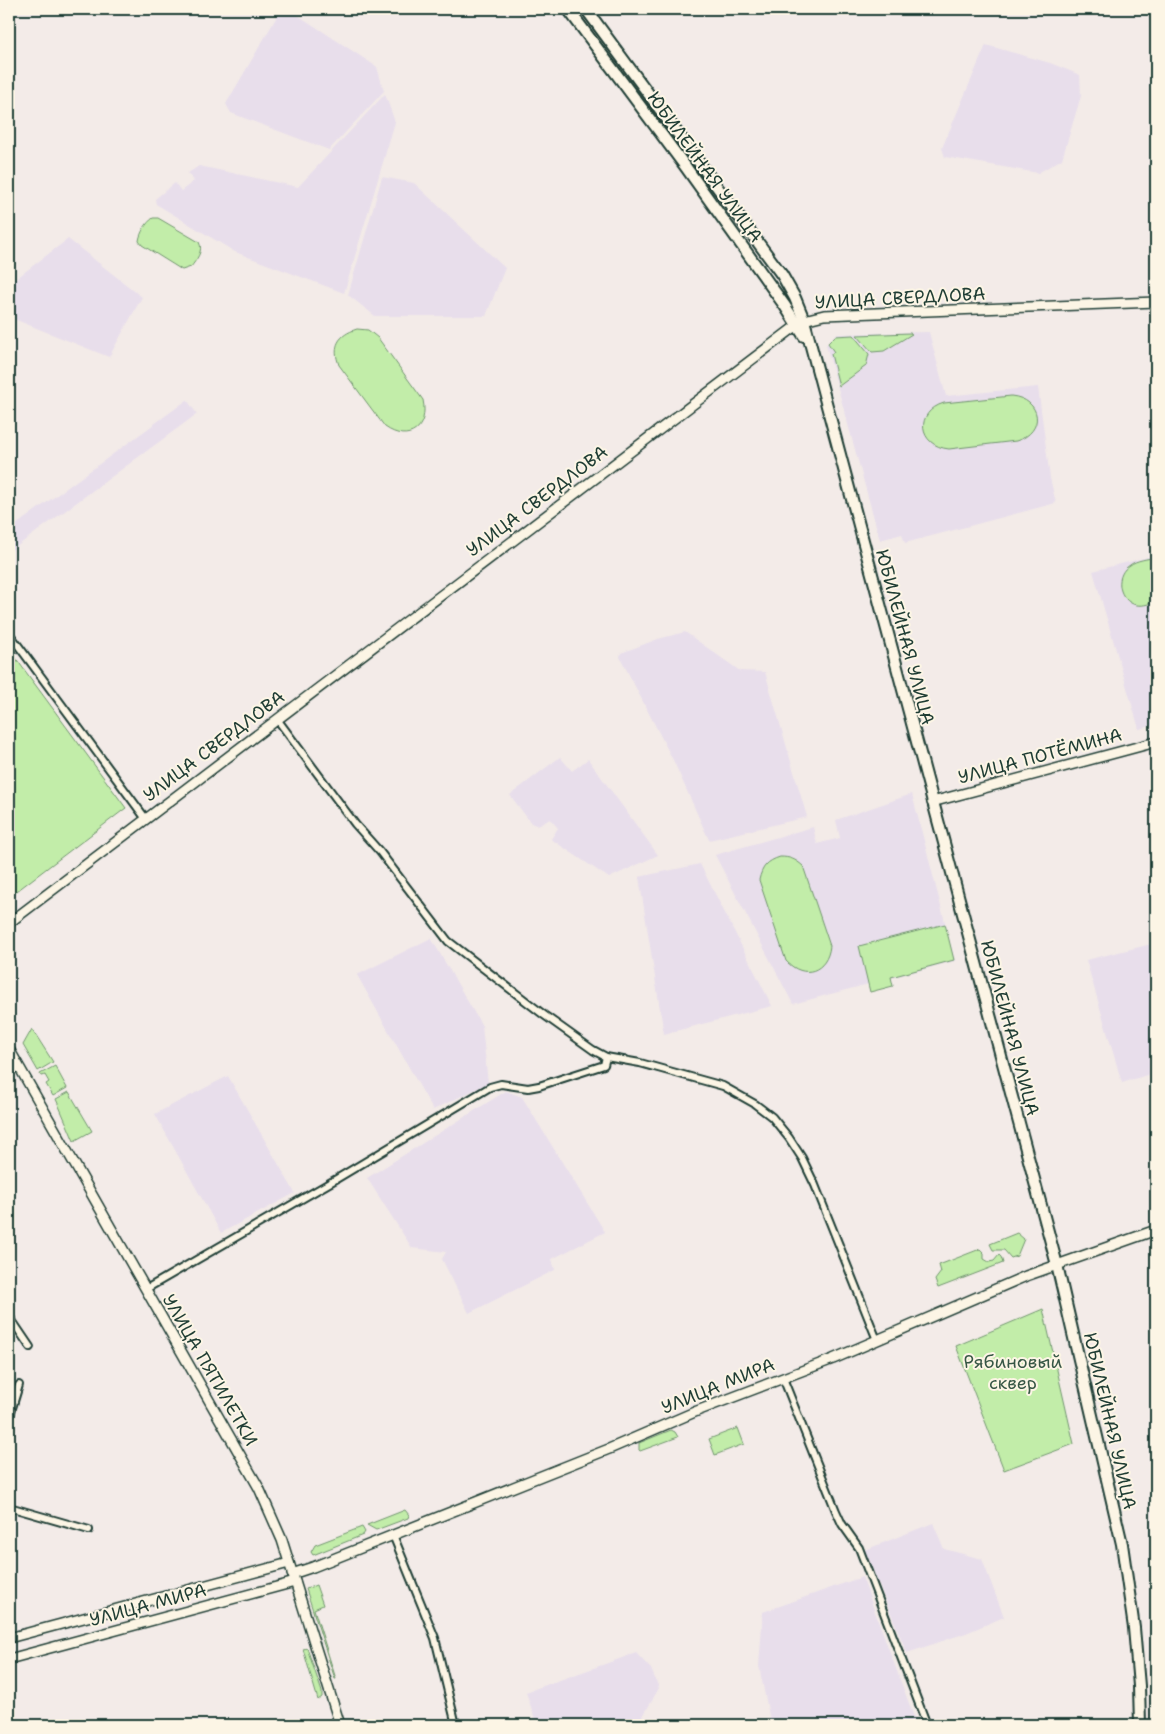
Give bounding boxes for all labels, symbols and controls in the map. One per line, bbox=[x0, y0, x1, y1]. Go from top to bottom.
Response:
street label: ЮБИЛЕЙНАЯ УЛИЦА bbox=[642, 87, 768, 247]
street label: УЛИЦА СВЕРДЛОВА bbox=[814, 282, 986, 314]
street label: УЛИЦА СВЕРДЛОВА bbox=[461, 440, 613, 562]
street label: ЮБИЛЕЙНАЯ УЛИЦА bbox=[870, 547, 940, 727]
street label: УЛИЦА СВЕРДЛОВА bbox=[138, 685, 290, 807]
street label: УЛИЦА ПОТЁМИНА bbox=[955, 723, 1125, 789]
street label: ЮБИЛЕЙНАЯ УЛИЦА bbox=[975, 938, 1045, 1118]
street label: УЛИЦА ПЯТИЛЕТКИ bbox=[157, 1290, 263, 1450]
street label: ЮБИЛЕЙНАЯ УЛИЦА bbox=[1078, 1330, 1142, 1512]
park label: Рябиновый сквер bbox=[964, 1350, 1063, 1395]
street label: УЛИЦА МИРА bbox=[658, 1352, 778, 1420]
street label: УЛИЦА МИРА bbox=[87, 1578, 209, 1632]

